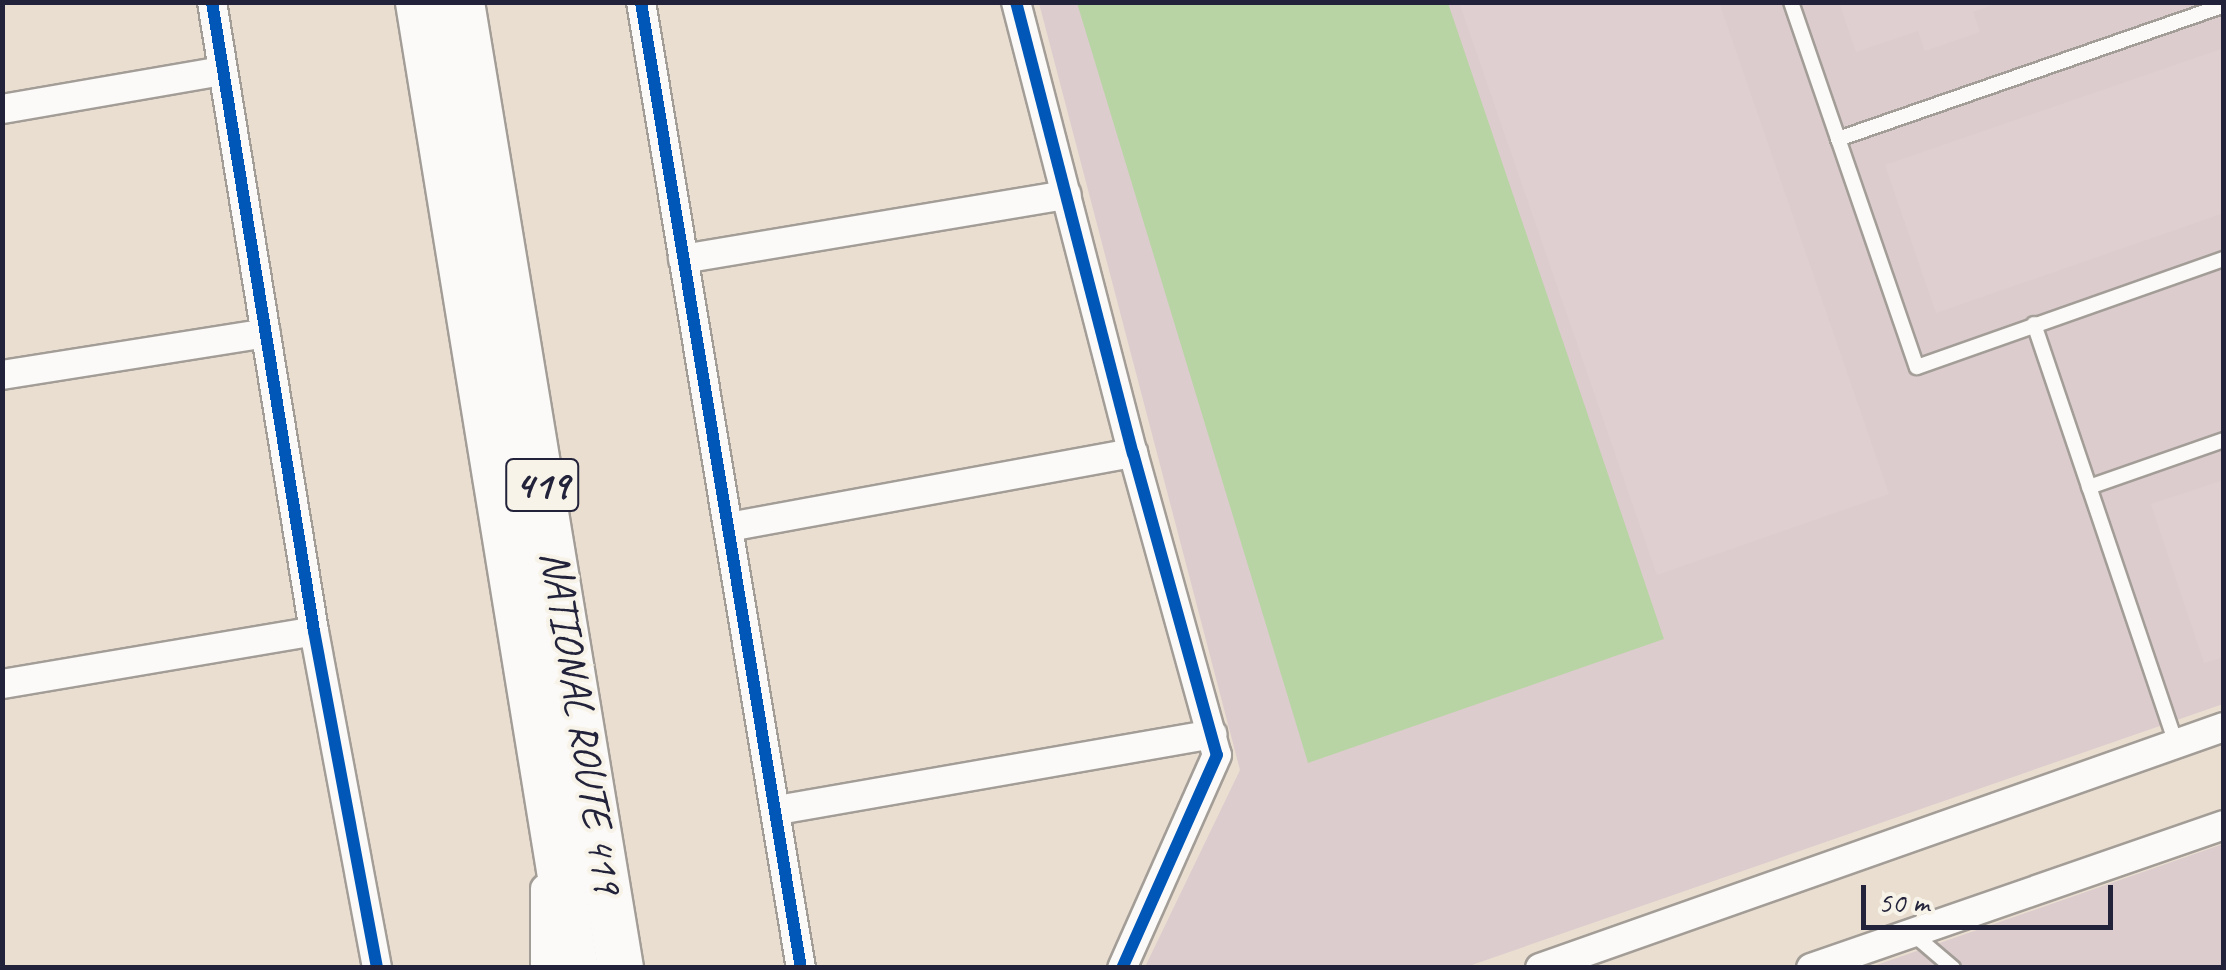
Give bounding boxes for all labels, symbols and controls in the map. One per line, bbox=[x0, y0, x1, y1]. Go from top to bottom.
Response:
road number: 419 bbox=[504, 450, 580, 520]
street label: NATIONAL ROUTE 419 bbox=[529, 547, 633, 897]
scale bar bbox=[1866, 865, 2118, 927]
text: 50 m bbox=[1878, 883, 1929, 921]

